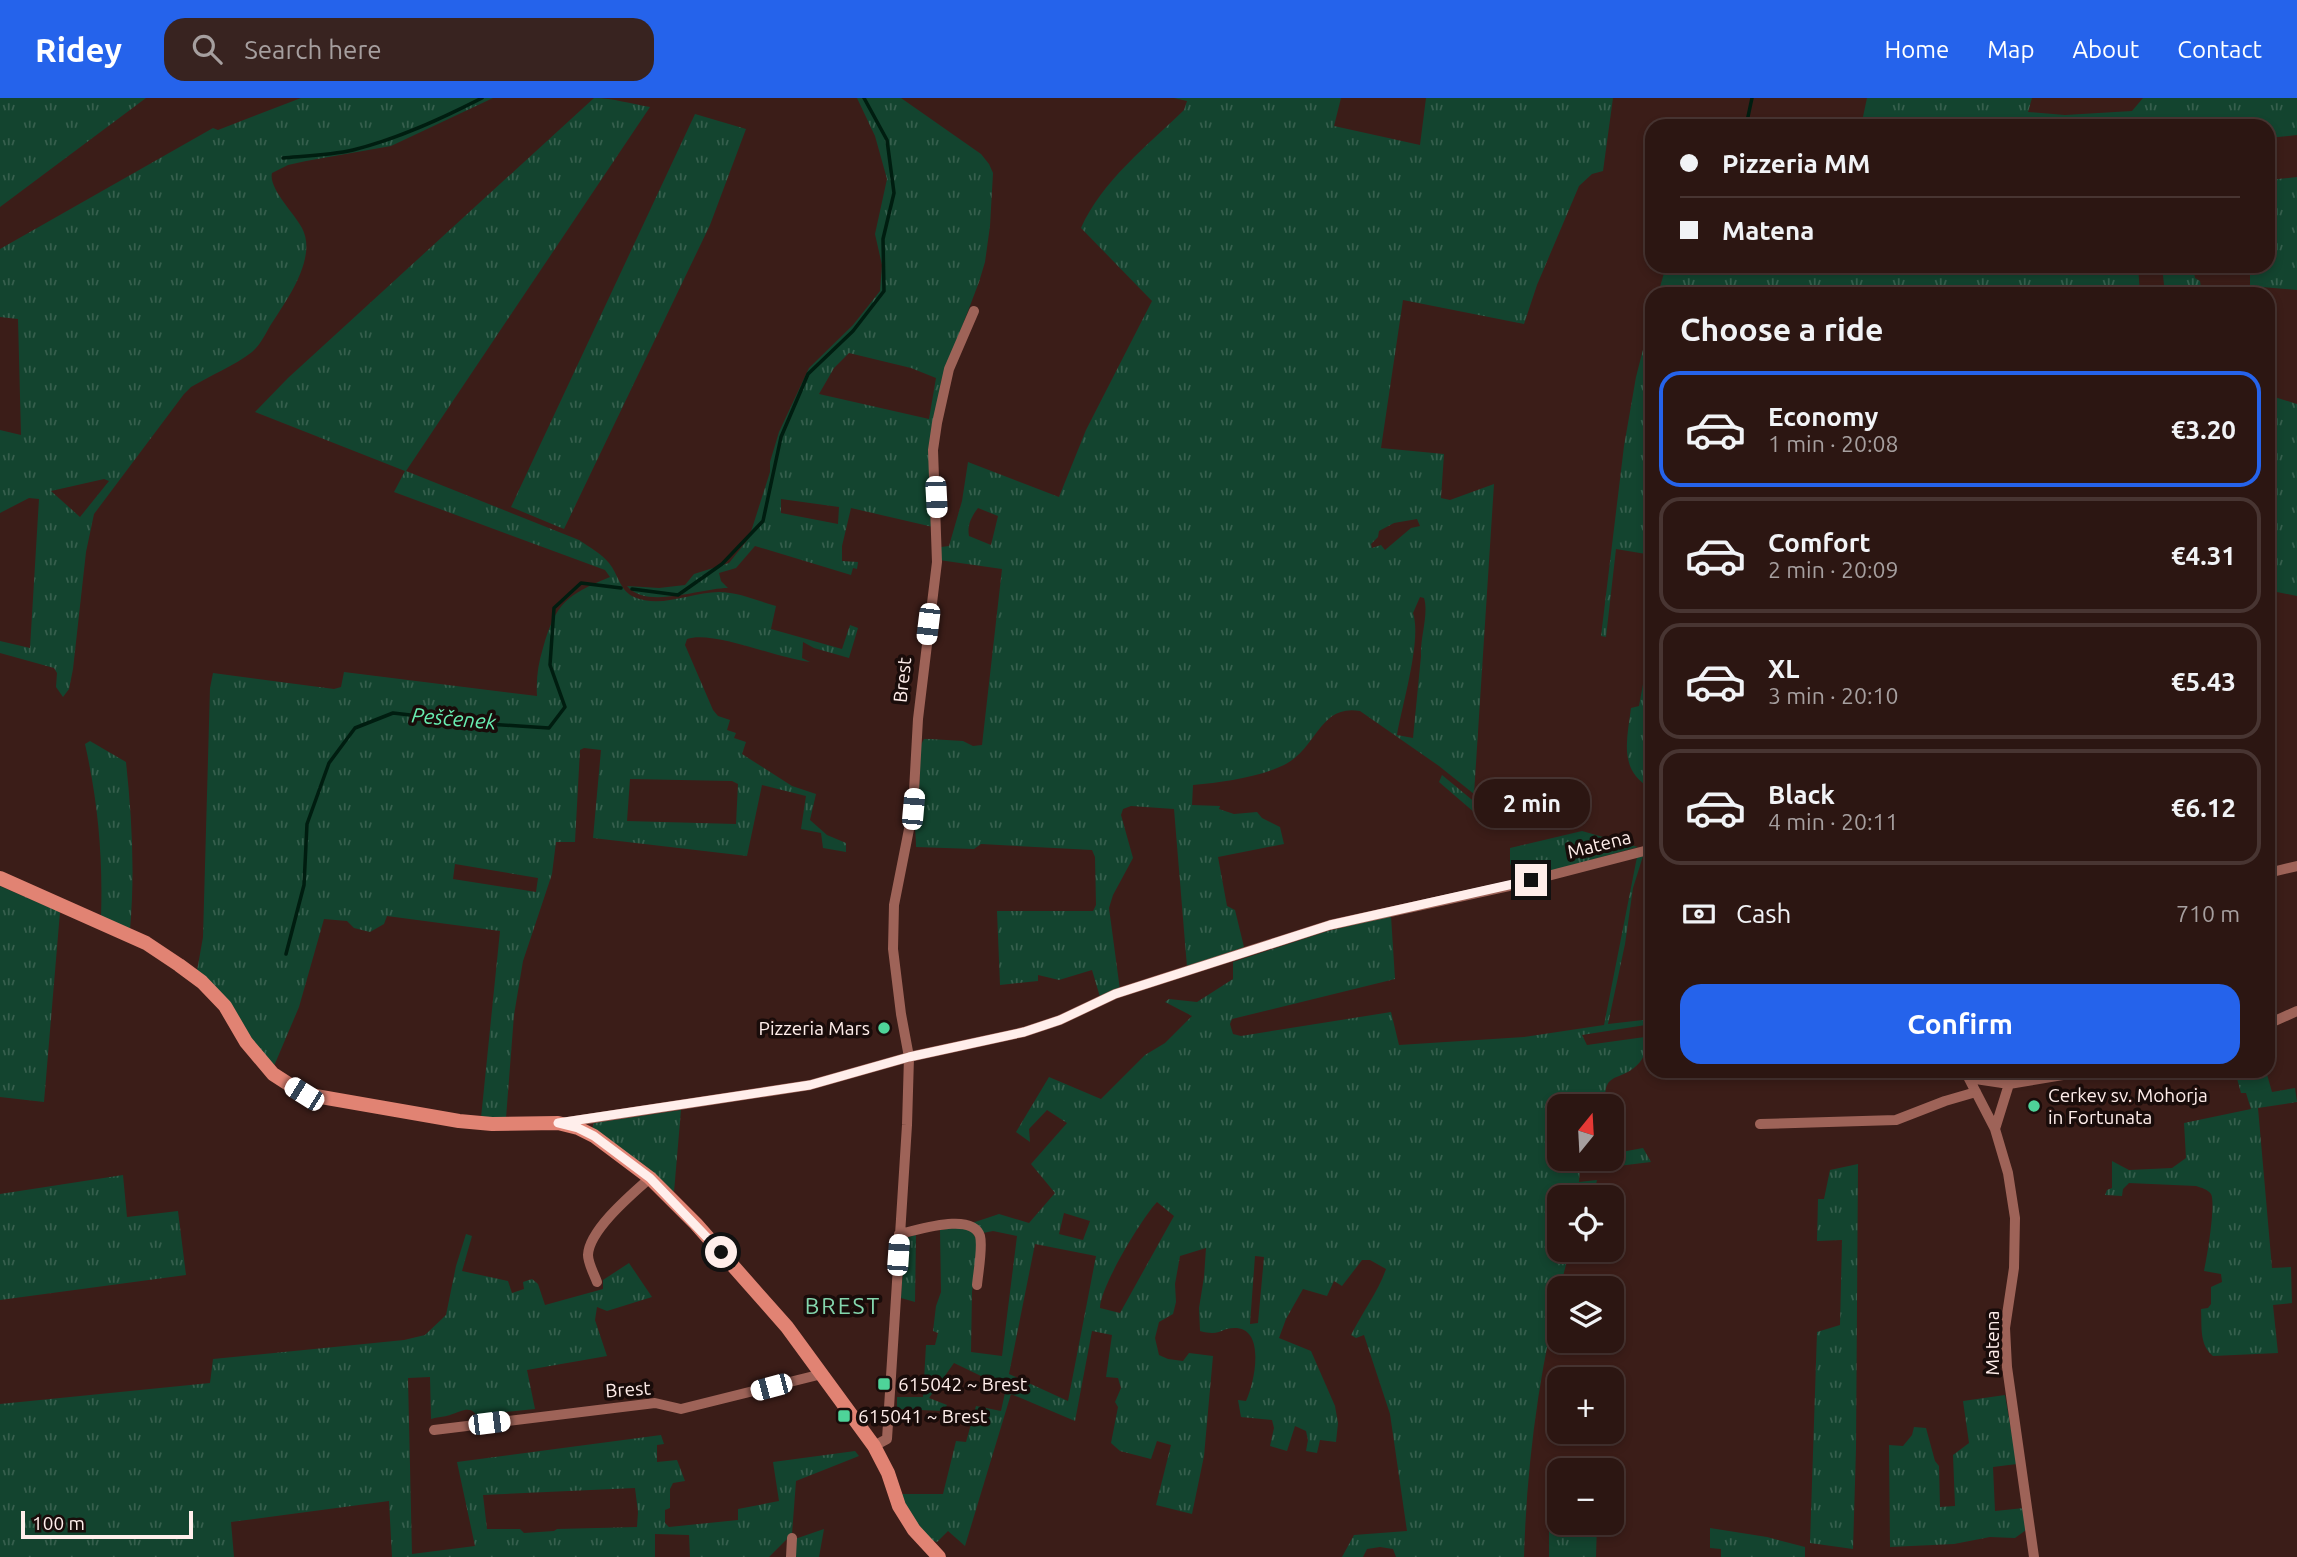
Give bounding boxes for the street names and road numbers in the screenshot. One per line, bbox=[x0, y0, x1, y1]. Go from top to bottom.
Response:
street label: Brest bbox=[889, 656, 915, 704]
street label: Matena bbox=[1565, 825, 1633, 863]
street label: Matena bbox=[1981, 1311, 2003, 1375]
street label: Brest bbox=[605, 1376, 652, 1402]

